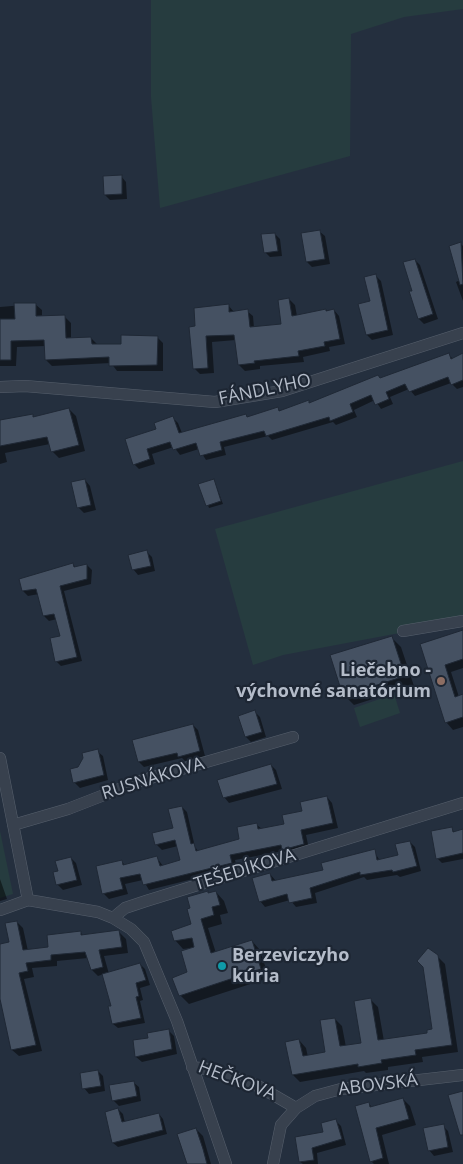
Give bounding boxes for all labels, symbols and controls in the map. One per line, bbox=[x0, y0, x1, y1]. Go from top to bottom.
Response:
street label: FÁNDLYHO bbox=[217, 370, 313, 410]
place label: Liečebno - výchovné sanatórium bbox=[236, 660, 431, 702]
marker: Liečebno - výchovné sanatórium bbox=[435, 675, 447, 687]
street label: RUSNÁKOVA bbox=[99, 753, 207, 805]
street label: TEŠEDÍKOVA bbox=[192, 844, 298, 896]
place label: Berzeviczyho kúria bbox=[232, 945, 349, 988]
marker: Berzeviczyho kúria bbox=[216, 960, 228, 972]
street label: HEČKOVA bbox=[195, 1056, 279, 1106]
street label: ABOVSKÁ bbox=[337, 1069, 419, 1101]

